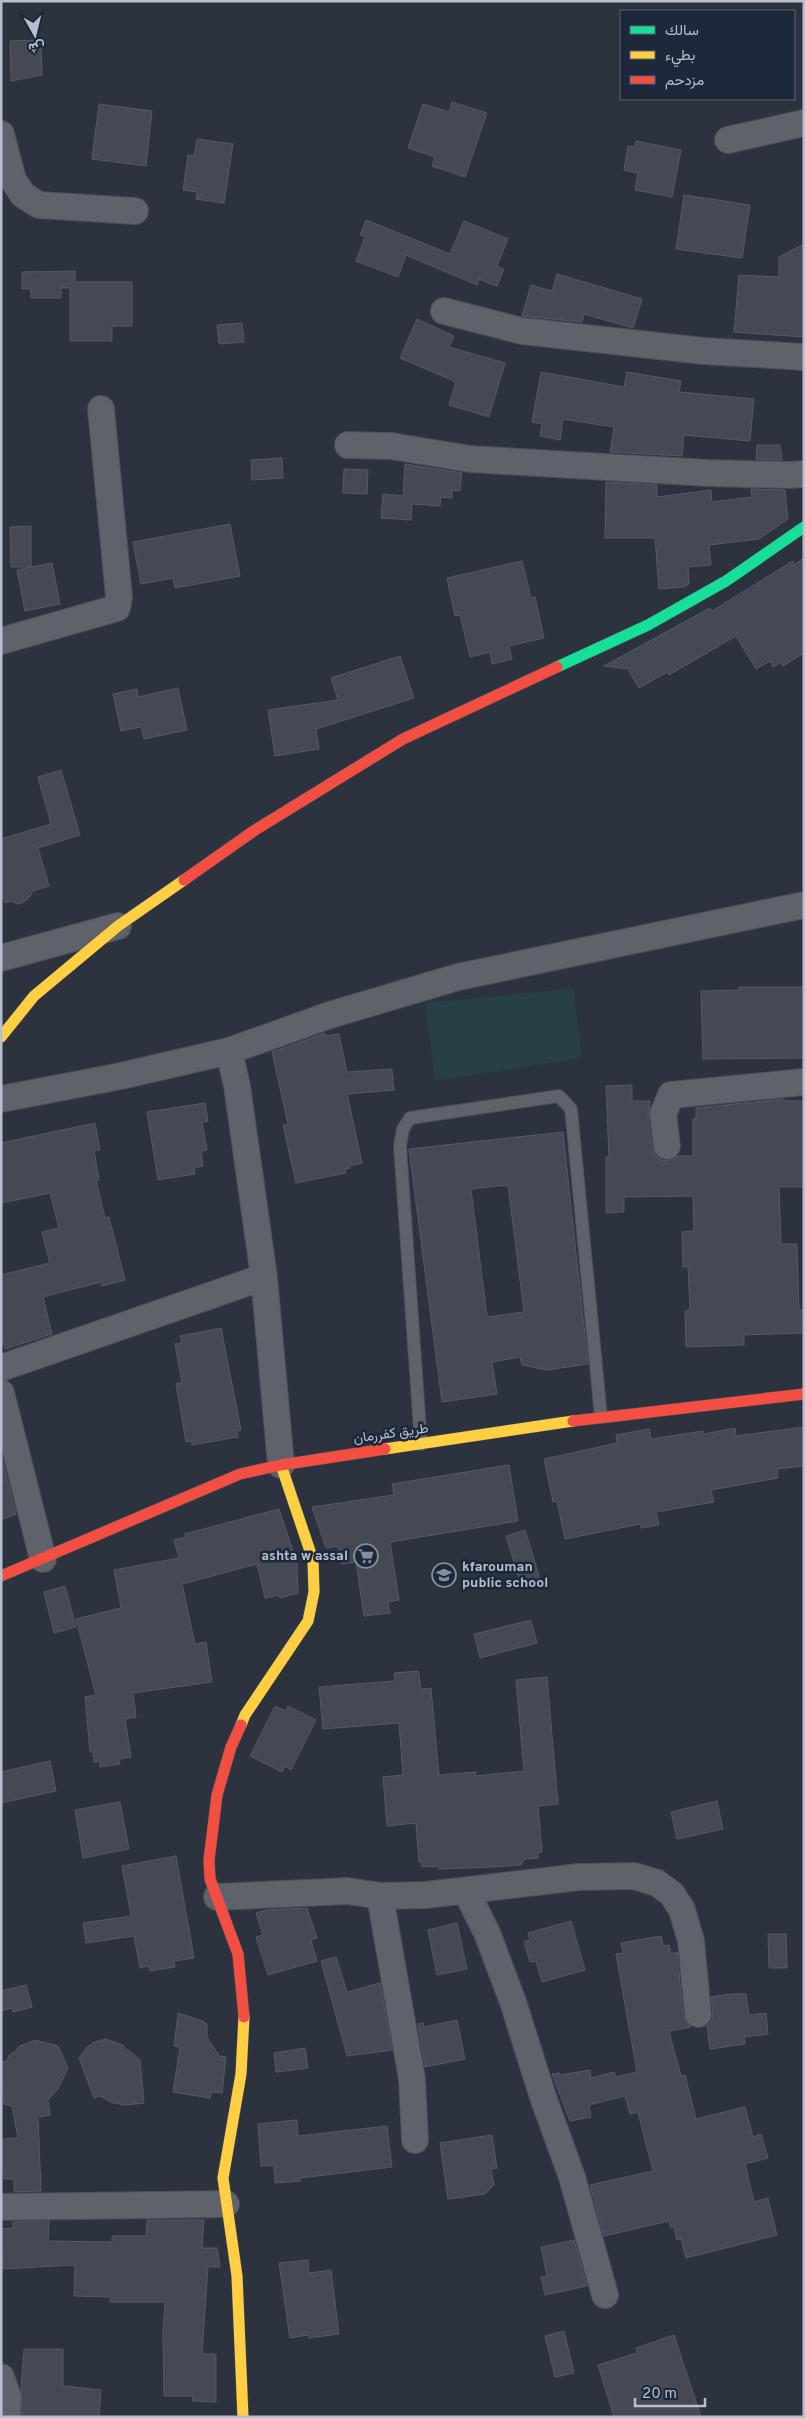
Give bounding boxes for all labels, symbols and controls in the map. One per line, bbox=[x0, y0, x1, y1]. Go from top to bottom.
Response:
north arrow bbox=[10, 10, 60, 60]
legend bbox=[620, 10, 795, 100]
text: سالك bbox=[665, 22, 699, 41]
text: ش bbox=[27, 37, 46, 56]
text: بطيء bbox=[665, 47, 695, 68]
text: مزدحم bbox=[665, 72, 704, 91]
street label: طريق كفررمان bbox=[352, 1420, 430, 1448]
supermarket icon: ashta w assal bbox=[353, 1543, 379, 1569]
place label: ashta w assal bbox=[261, 1548, 348, 1565]
place label: kfarouman public school bbox=[462, 1559, 548, 1592]
school or university icon: kfarouman public school bbox=[431, 1562, 457, 1588]
scale bar bbox=[635, 2376, 705, 2408]
text: 20 m bbox=[642, 2385, 677, 2404]

